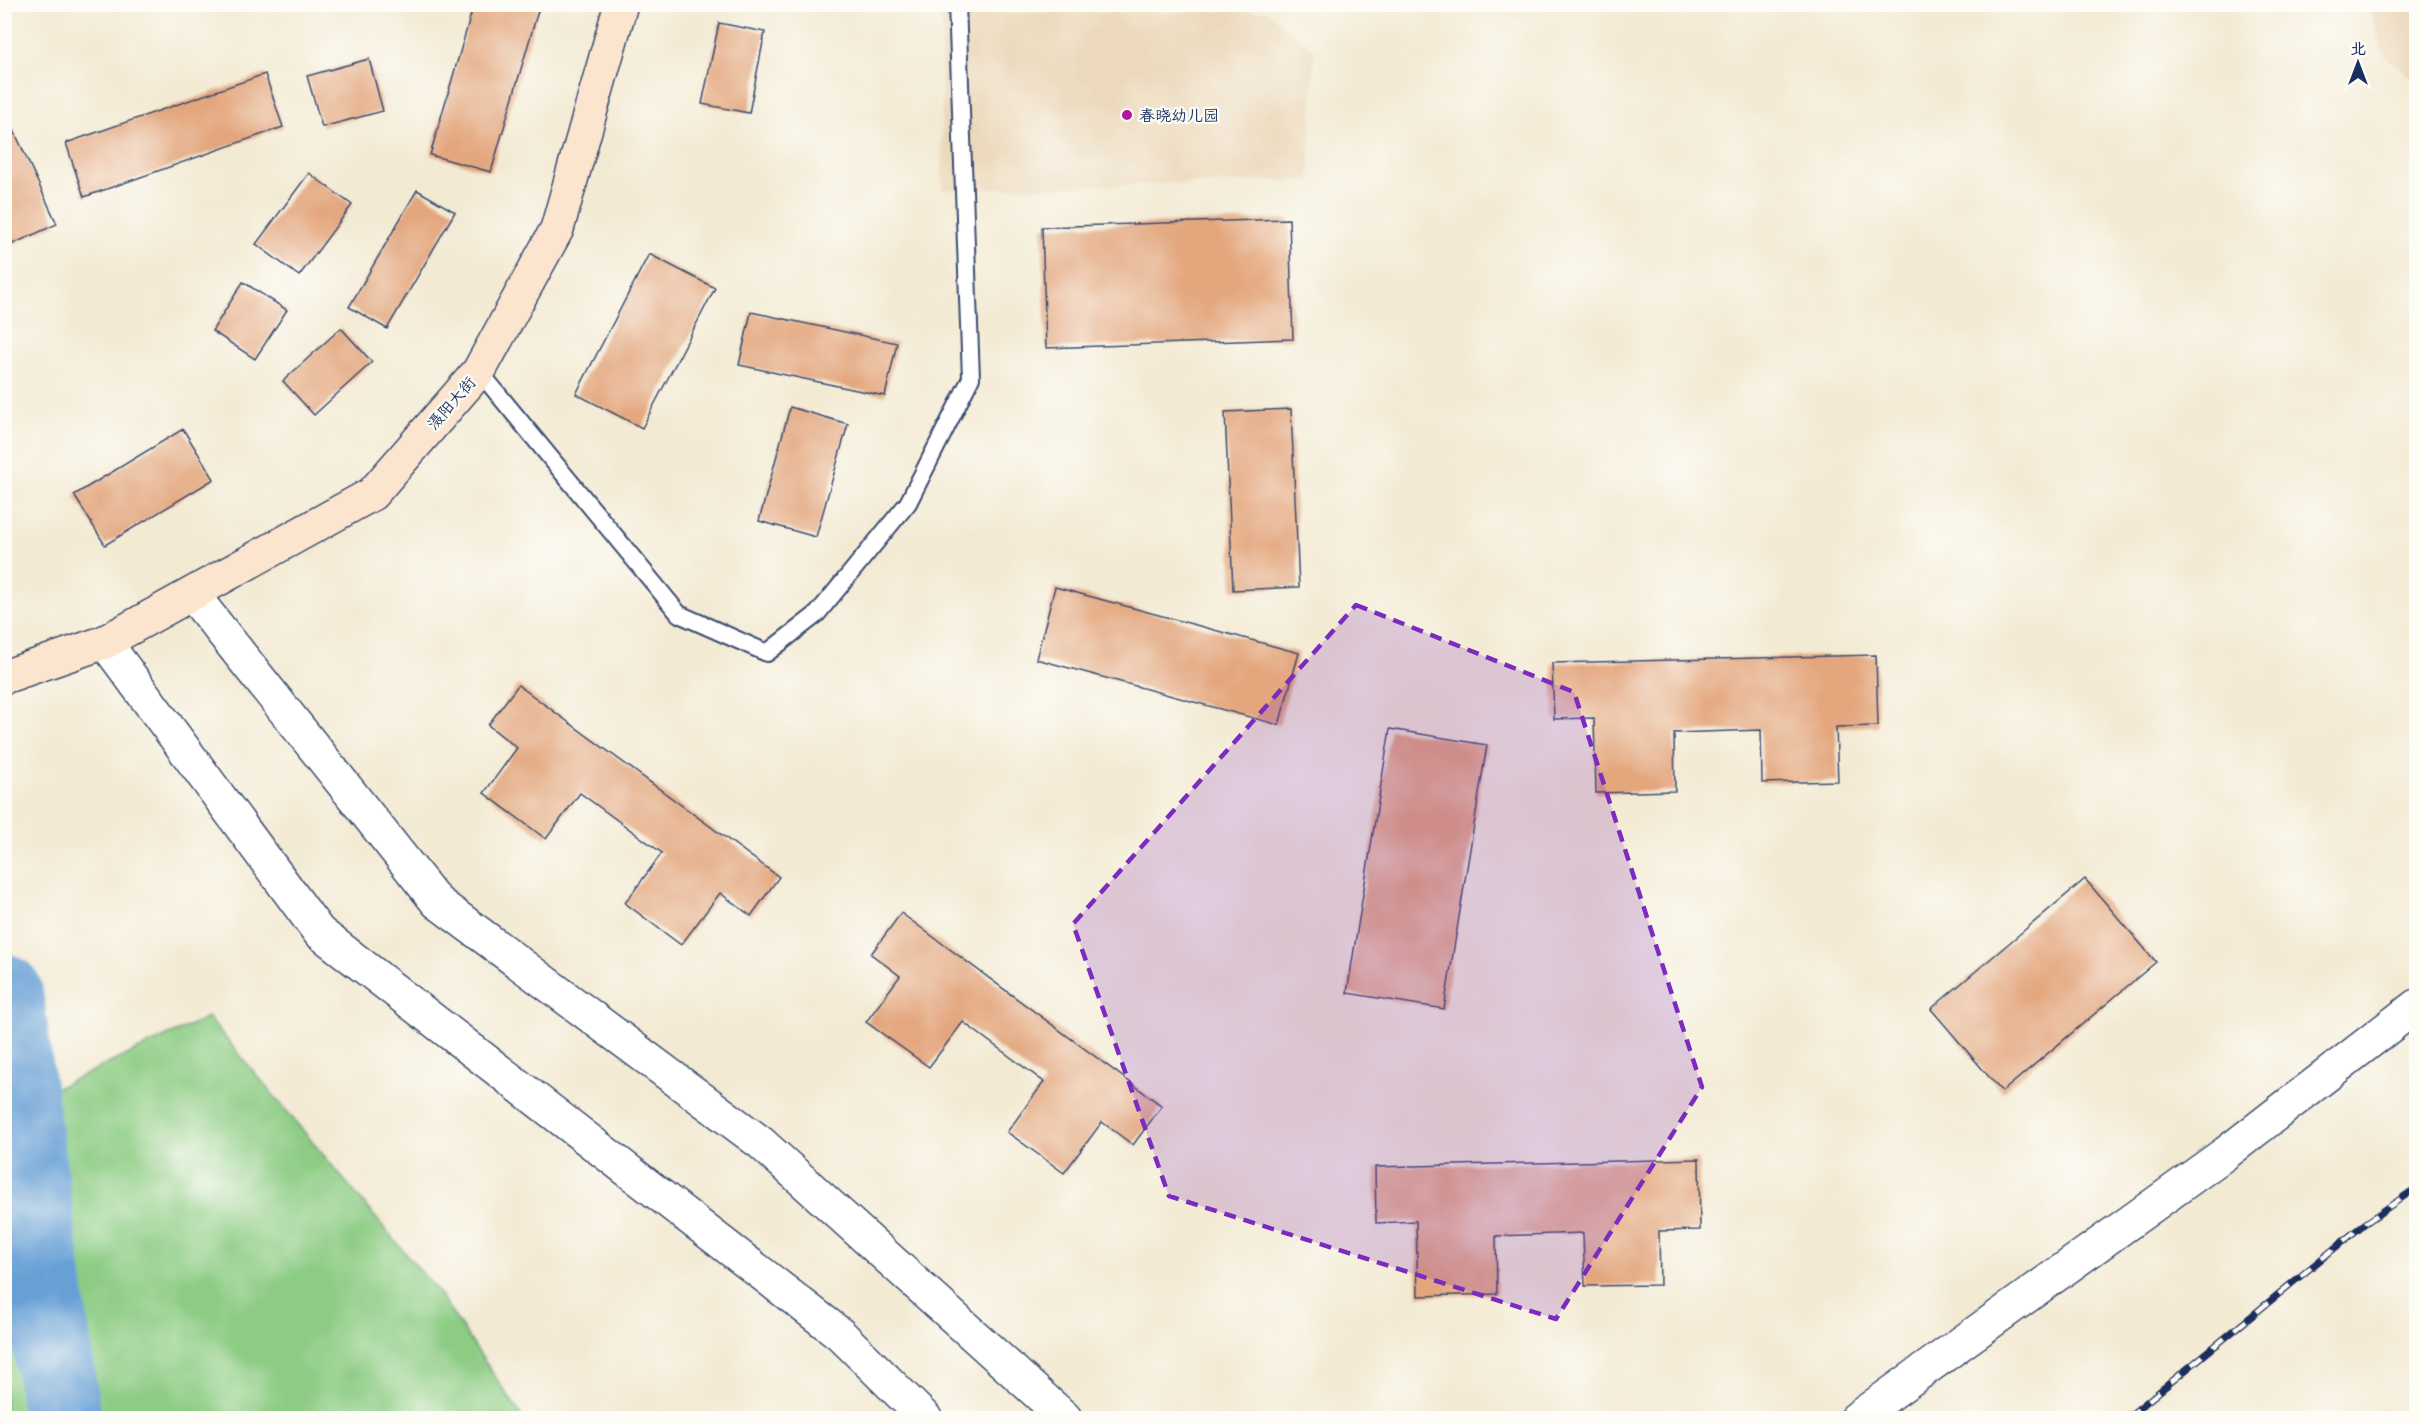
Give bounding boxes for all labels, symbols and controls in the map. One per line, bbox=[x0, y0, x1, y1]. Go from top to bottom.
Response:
north arrow bbox=[2328, 33, 2388, 93]
text: 北 bbox=[2350, 38, 2366, 59]
place label: 春晓幼儿园 bbox=[1139, 105, 1219, 126]
marker: 春晓幼儿园 bbox=[1120, 108, 1134, 122]
street label: 滠阳大街 bbox=[422, 372, 480, 434]

